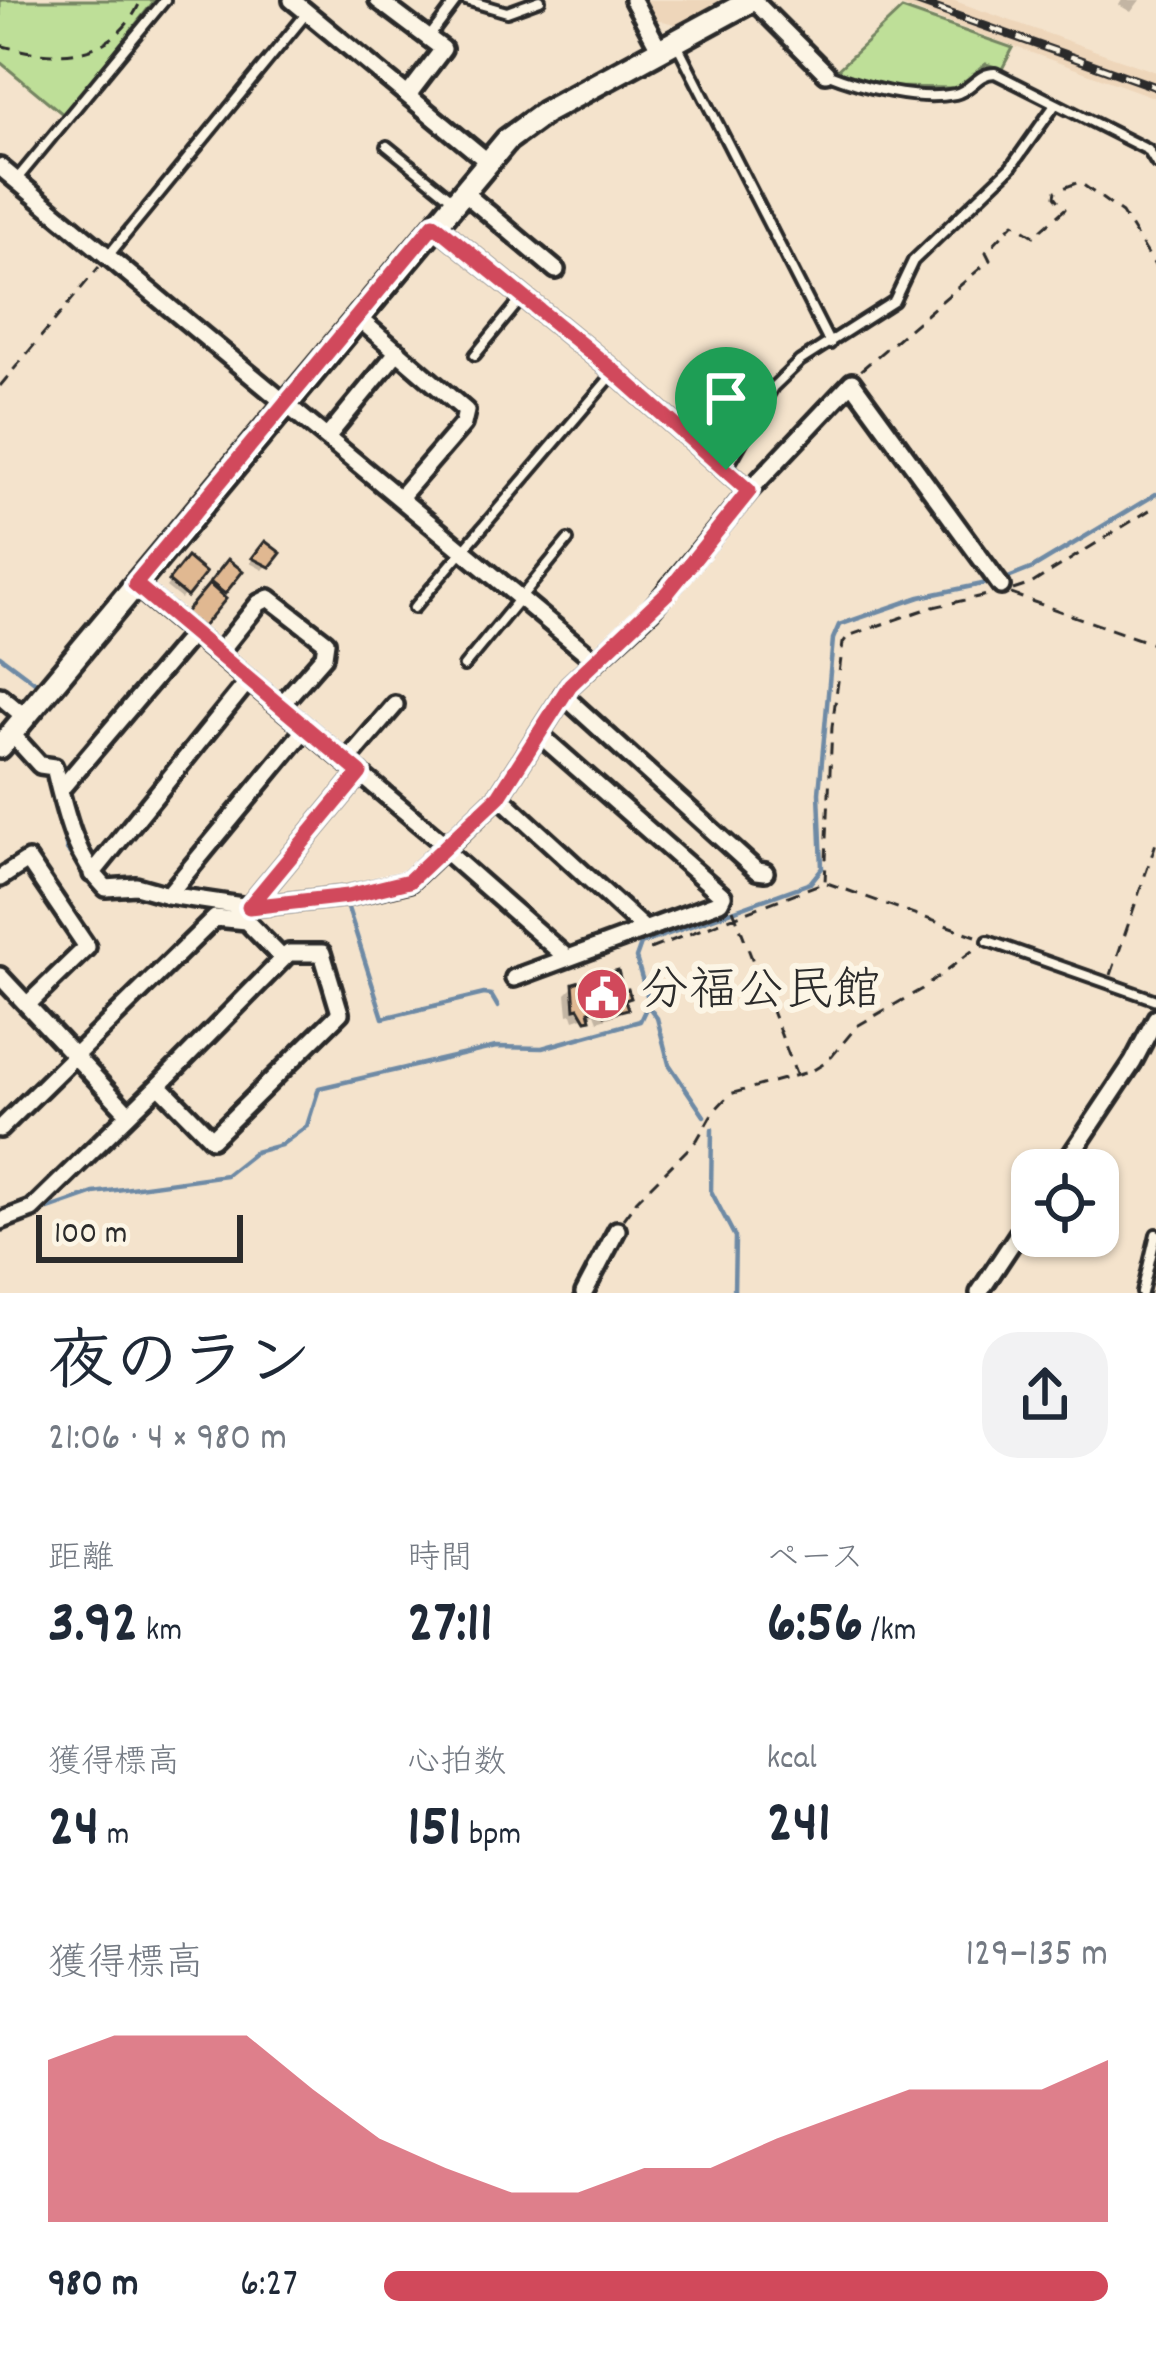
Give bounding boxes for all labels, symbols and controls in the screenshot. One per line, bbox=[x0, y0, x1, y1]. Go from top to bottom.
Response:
pin bbox=[675, 347, 777, 470]
icon: arrive bbox=[693, 365, 759, 431]
place label: 分福公民館 bbox=[641, 960, 881, 1029]
public building icon: 分福公民館 bbox=[574, 966, 630, 1022]
map controls bbox=[1011, 1149, 1119, 1257]
button: locate bbox=[1011, 1149, 1119, 1257]
scale bar bbox=[36, 1209, 243, 1262]
text: 100 m bbox=[54, 1212, 127, 1259]
text: 夜のラン bbox=[48, 1321, 312, 1415]
button: share bbox=[982, 1332, 1108, 1458]
text: 21:06 · 4 × 980 m bbox=[48, 1413, 287, 1468]
text: 距離 bbox=[48, 1537, 114, 1584]
text: 時間 bbox=[407, 1537, 473, 1584]
text: ペース bbox=[767, 1537, 864, 1584]
text: 3.92 bbox=[48, 1584, 138, 1670]
text: 27:11 bbox=[407, 1584, 493, 1670]
text: 6:56 bbox=[767, 1584, 863, 1670]
text: km bbox=[138, 1609, 182, 1656]
text: /km bbox=[863, 1609, 916, 1656]
text: kcal bbox=[767, 1737, 817, 1784]
text: 獲得標高 bbox=[48, 1741, 180, 1788]
text: 心拍数 bbox=[407, 1741, 506, 1788]
text: 241 bbox=[767, 1784, 831, 1870]
text: 24 bbox=[48, 1788, 99, 1874]
text: 151 bbox=[407, 1788, 461, 1874]
text: m bbox=[99, 1813, 129, 1860]
text: bpm bbox=[461, 1813, 521, 1860]
text: 129–135 m bbox=[966, 1929, 1108, 1984]
text: 獲得標高 bbox=[48, 1939, 204, 1994]
text: 980 m bbox=[48, 2259, 138, 2314]
text: 6:27 bbox=[240, 2259, 298, 2314]

